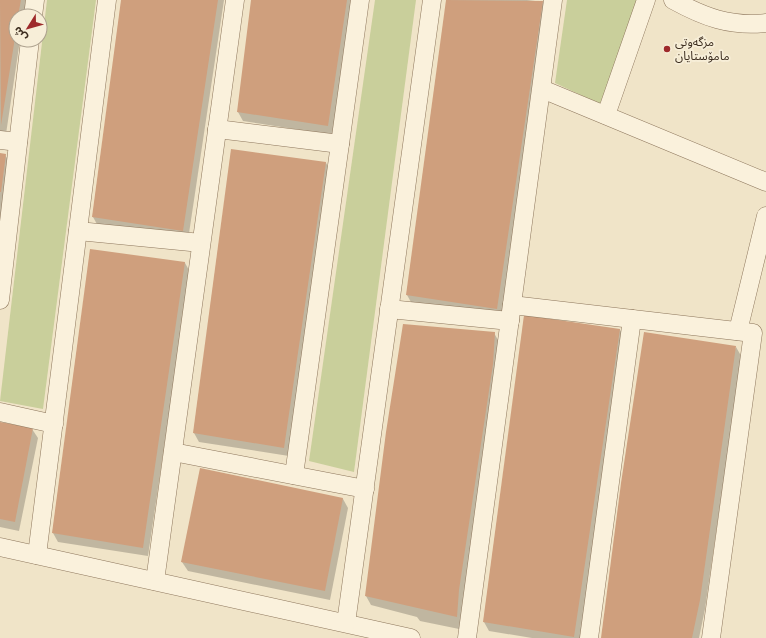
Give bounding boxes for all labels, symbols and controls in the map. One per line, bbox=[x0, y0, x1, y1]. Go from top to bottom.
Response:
north arrow bbox=[8, 8, 48, 48]
text: ش bbox=[9, 24, 30, 45]
place label: مزگەوتی مامۆستایان bbox=[675, 33, 729, 63]
marker: مزگەوتی مامۆستایان bbox=[662, 44, 672, 54]

